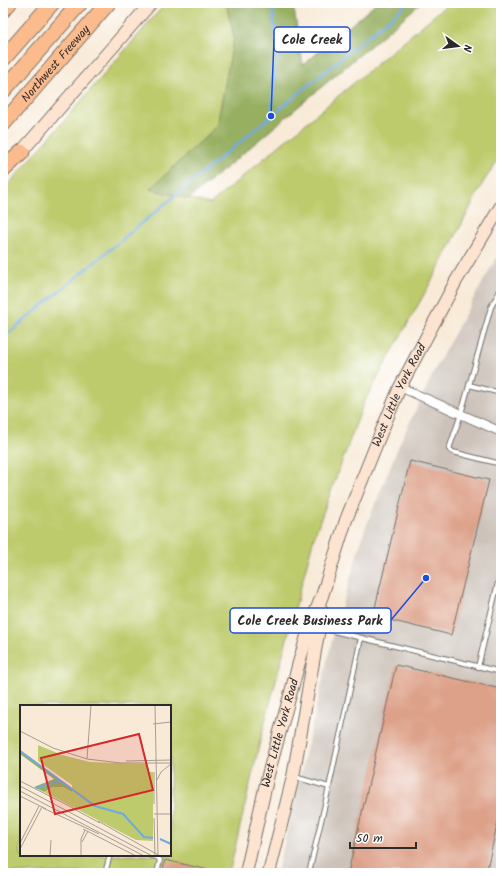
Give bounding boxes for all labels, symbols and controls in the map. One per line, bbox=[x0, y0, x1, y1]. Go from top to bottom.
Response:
street label: Northwest Freeway bbox=[17, 21, 95, 107]
north arrow bbox=[438, 26, 478, 66]
callout: Cole Creek bbox=[274, 27, 350, 52]
text: Cole Creek bbox=[282, 30, 343, 51]
text: N bbox=[457, 43, 476, 54]
street label: West Little York Road bbox=[367, 339, 432, 450]
callout: Cole Creek Business Park bbox=[230, 608, 391, 633]
text: Cole Creek Business Park bbox=[237, 611, 383, 632]
street label: West Little York Road bbox=[256, 676, 304, 789]
inset map bbox=[20, 705, 171, 856]
scale bar bbox=[350, 824, 416, 850]
text: 50 m bbox=[356, 829, 383, 848]

